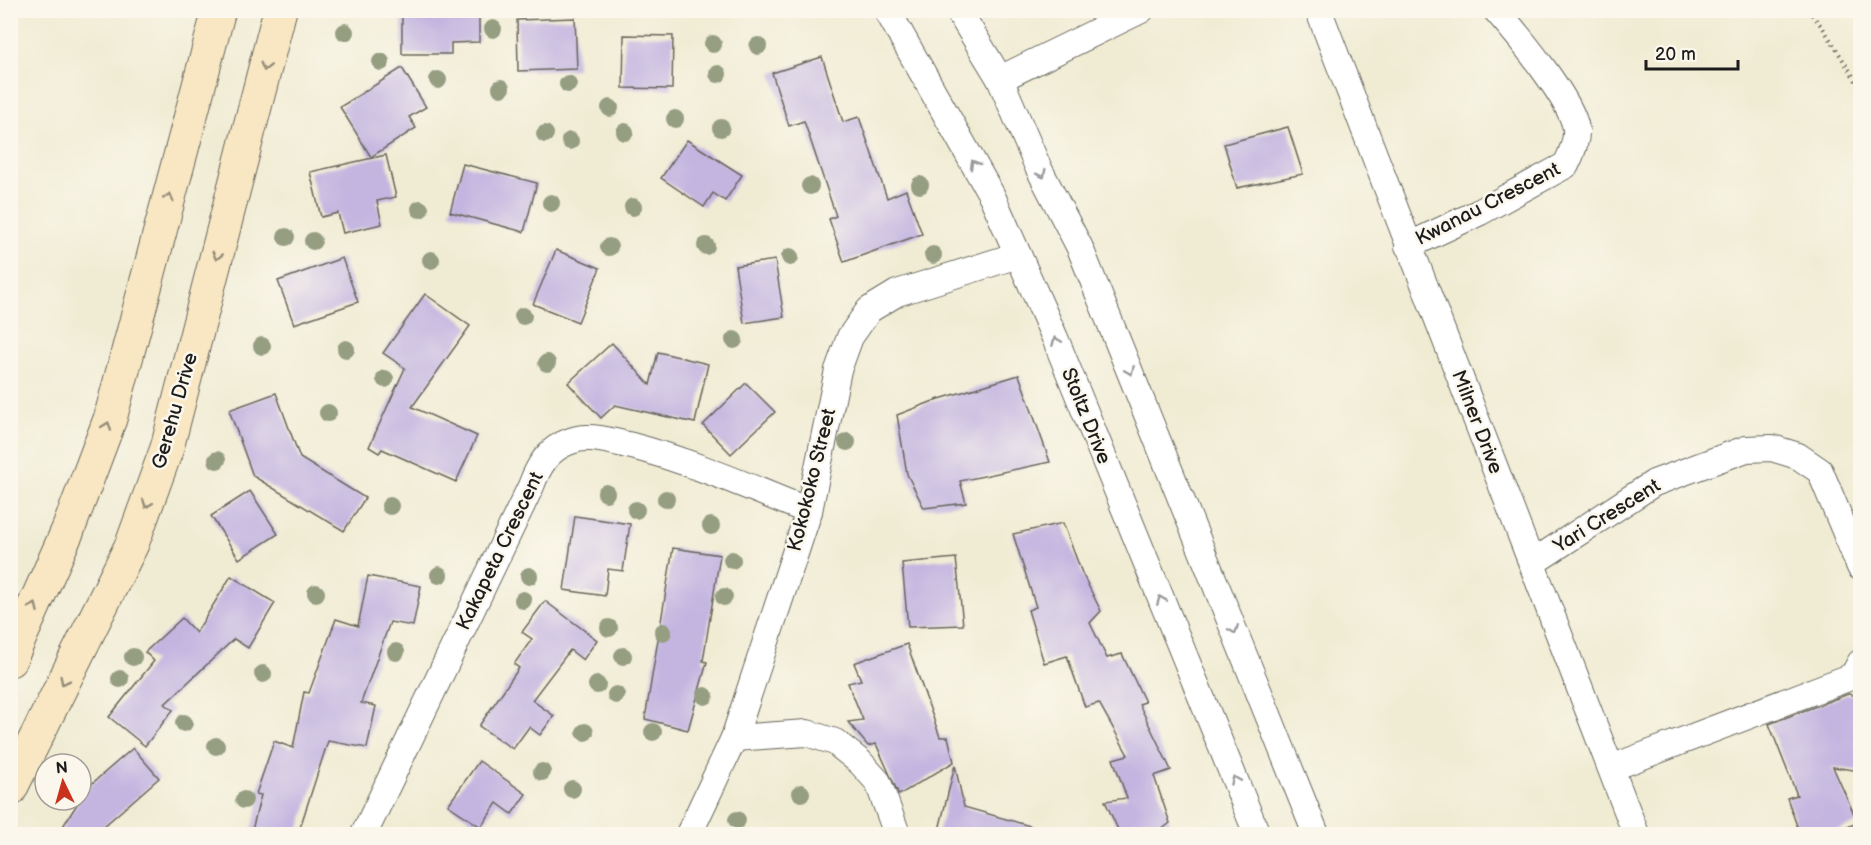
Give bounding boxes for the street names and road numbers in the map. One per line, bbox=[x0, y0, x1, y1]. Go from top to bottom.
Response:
street label: Kwanau Crescent bbox=[1412, 157, 1564, 251]
street label: Gerehu Drive bbox=[147, 350, 203, 472]
street label: Stoltz Drive bbox=[1056, 364, 1116, 468]
street label: Milner Drive bbox=[1446, 367, 1508, 477]
street label: Kokokoko Street bbox=[783, 406, 841, 554]
street label: Kakapeta Crescent bbox=[451, 468, 549, 634]
street label: Yari Crescent bbox=[1548, 474, 1665, 559]

